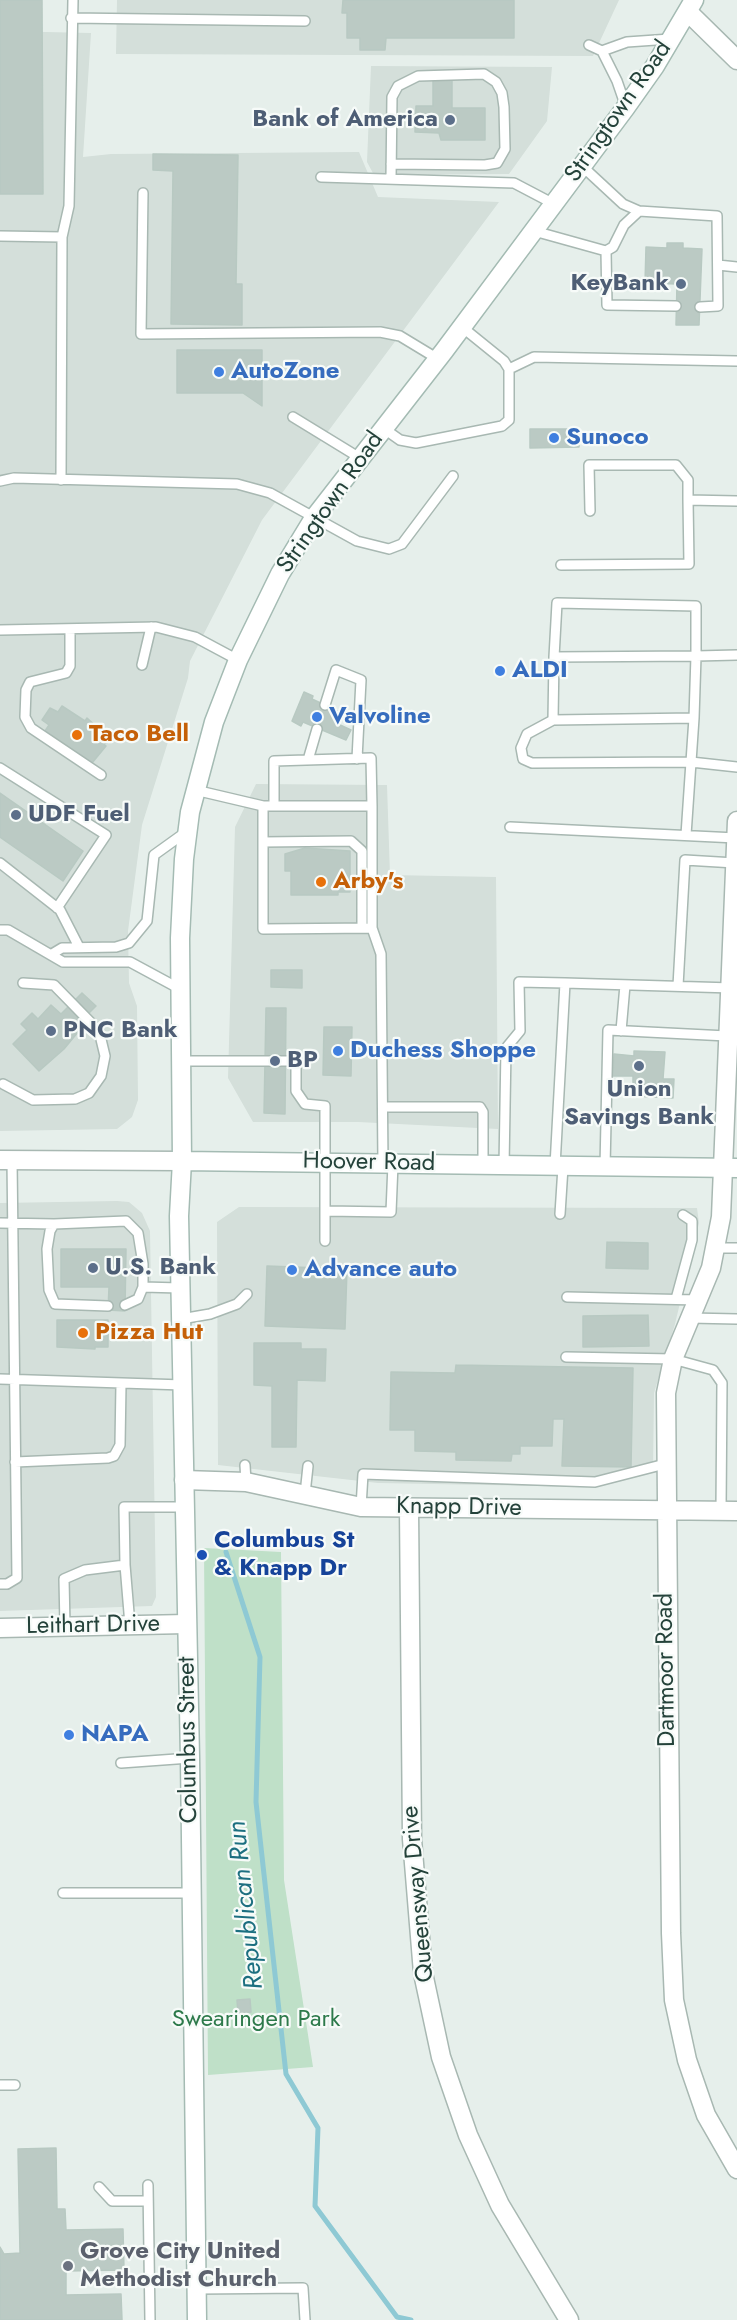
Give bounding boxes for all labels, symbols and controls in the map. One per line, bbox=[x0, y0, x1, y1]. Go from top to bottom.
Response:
street label: Stringtown Road bbox=[560, 36, 678, 188]
place label: Bank of America bbox=[252, 106, 438, 134]
marker: Bank of America bbox=[443, 113, 457, 127]
place label: KeyBank bbox=[571, 270, 669, 298]
marker: KeyBank bbox=[674, 277, 688, 291]
place label: AutoZone bbox=[231, 358, 340, 386]
marker: AutoZone bbox=[212, 365, 226, 379]
place label: Sunoco bbox=[566, 424, 649, 452]
street label: Stringtown Road bbox=[272, 427, 390, 579]
marker: Sunoco bbox=[547, 431, 561, 445]
place label: ALDI bbox=[512, 657, 568, 685]
marker: ALDI bbox=[493, 664, 507, 678]
place label: Valvoline bbox=[329, 703, 431, 731]
marker: Valvoline bbox=[310, 710, 324, 724]
place label: Taco Bell bbox=[89, 721, 189, 749]
marker: Taco Bell bbox=[70, 728, 84, 742]
place label: UDF Fuel bbox=[28, 801, 130, 829]
marker: UDF Fuel bbox=[9, 808, 23, 822]
place label: Arby's bbox=[333, 868, 403, 896]
marker: Arby's bbox=[314, 875, 328, 889]
place label: PNC Bank bbox=[63, 1017, 178, 1045]
marker: PNC Bank bbox=[44, 1024, 58, 1038]
place label: Duchess Shoppe bbox=[350, 1037, 536, 1065]
marker: Duchess Shoppe bbox=[331, 1044, 345, 1058]
place label: BP bbox=[287, 1047, 318, 1075]
marker: BP bbox=[268, 1054, 282, 1068]
marker: Union Savings Bank bbox=[632, 1059, 646, 1073]
place label: Union Savings Bank bbox=[564, 1076, 714, 1132]
street label: Hoover Road bbox=[302, 1147, 436, 1179]
place label: U.S. Bank bbox=[105, 1254, 216, 1282]
place label: Advance auto bbox=[304, 1256, 457, 1284]
marker: U.S. Bank bbox=[86, 1261, 100, 1275]
marker: Advance auto bbox=[285, 1263, 299, 1277]
place label: Pizza Hut bbox=[95, 1319, 203, 1347]
marker: Pizza Hut bbox=[76, 1326, 90, 1340]
street label: Knapp Drive bbox=[396, 1493, 522, 1523]
place label: Columbus St & Knapp Dr bbox=[214, 1527, 354, 1583]
marker: Columbus St & Knapp Dr bbox=[195, 1548, 209, 1562]
street label: Dartmoor Road bbox=[651, 1593, 683, 1747]
street label: Leithart Drive bbox=[26, 1610, 160, 1642]
street label: Columbus Street bbox=[173, 1656, 205, 1824]
place label: NAPA bbox=[81, 1721, 149, 1749]
marker: NAPA bbox=[62, 1728, 76, 1742]
street label: Queensway Drive bbox=[397, 1804, 441, 1984]
water label: Republican Run bbox=[223, 1819, 271, 1991]
park label: Swearingen Park bbox=[172, 2006, 340, 2034]
place label: Grove City United Methodist Church bbox=[80, 2238, 280, 2294]
marker: Grove City United Methodist Church bbox=[61, 2259, 75, 2273]

